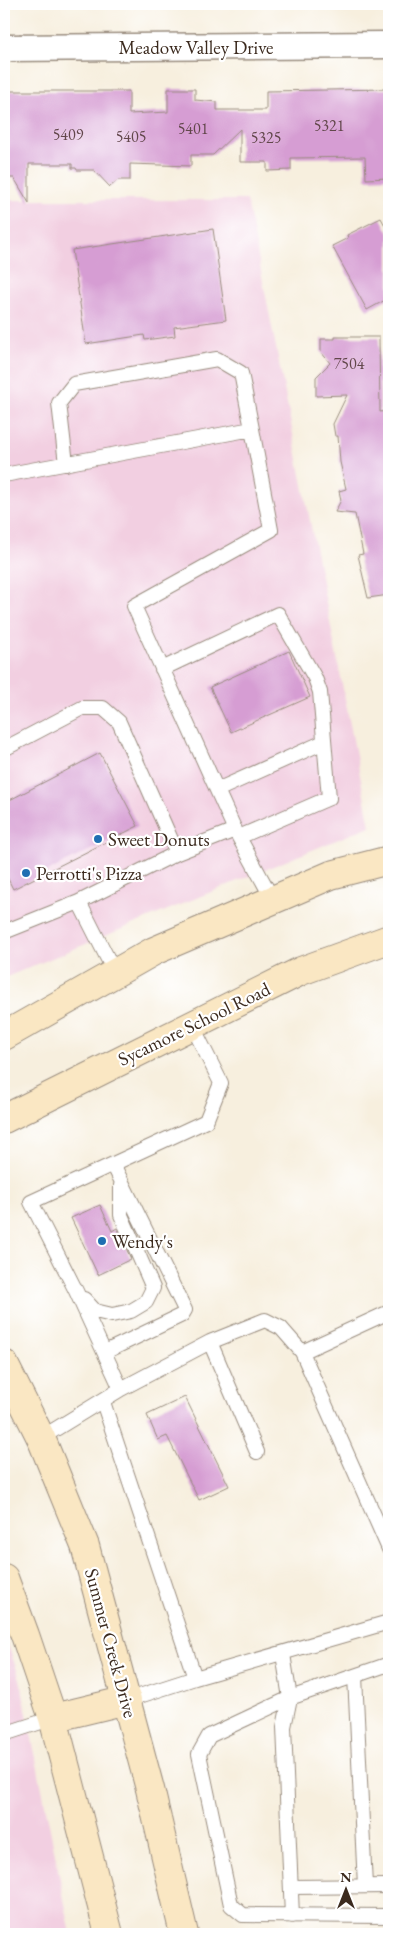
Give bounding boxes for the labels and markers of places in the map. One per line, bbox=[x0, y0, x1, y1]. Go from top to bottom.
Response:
place label: Sweet Donuts bbox=[108, 827, 210, 852]
marker: Sweet Donuts bbox=[92, 833, 104, 845]
place label: Perrotti's Pizza bbox=[36, 861, 143, 886]
marker: Perrotti's Pizza bbox=[20, 867, 32, 879]
place label: Wendy's bbox=[112, 1229, 173, 1254]
marker: Wendy's bbox=[96, 1235, 108, 1247]

